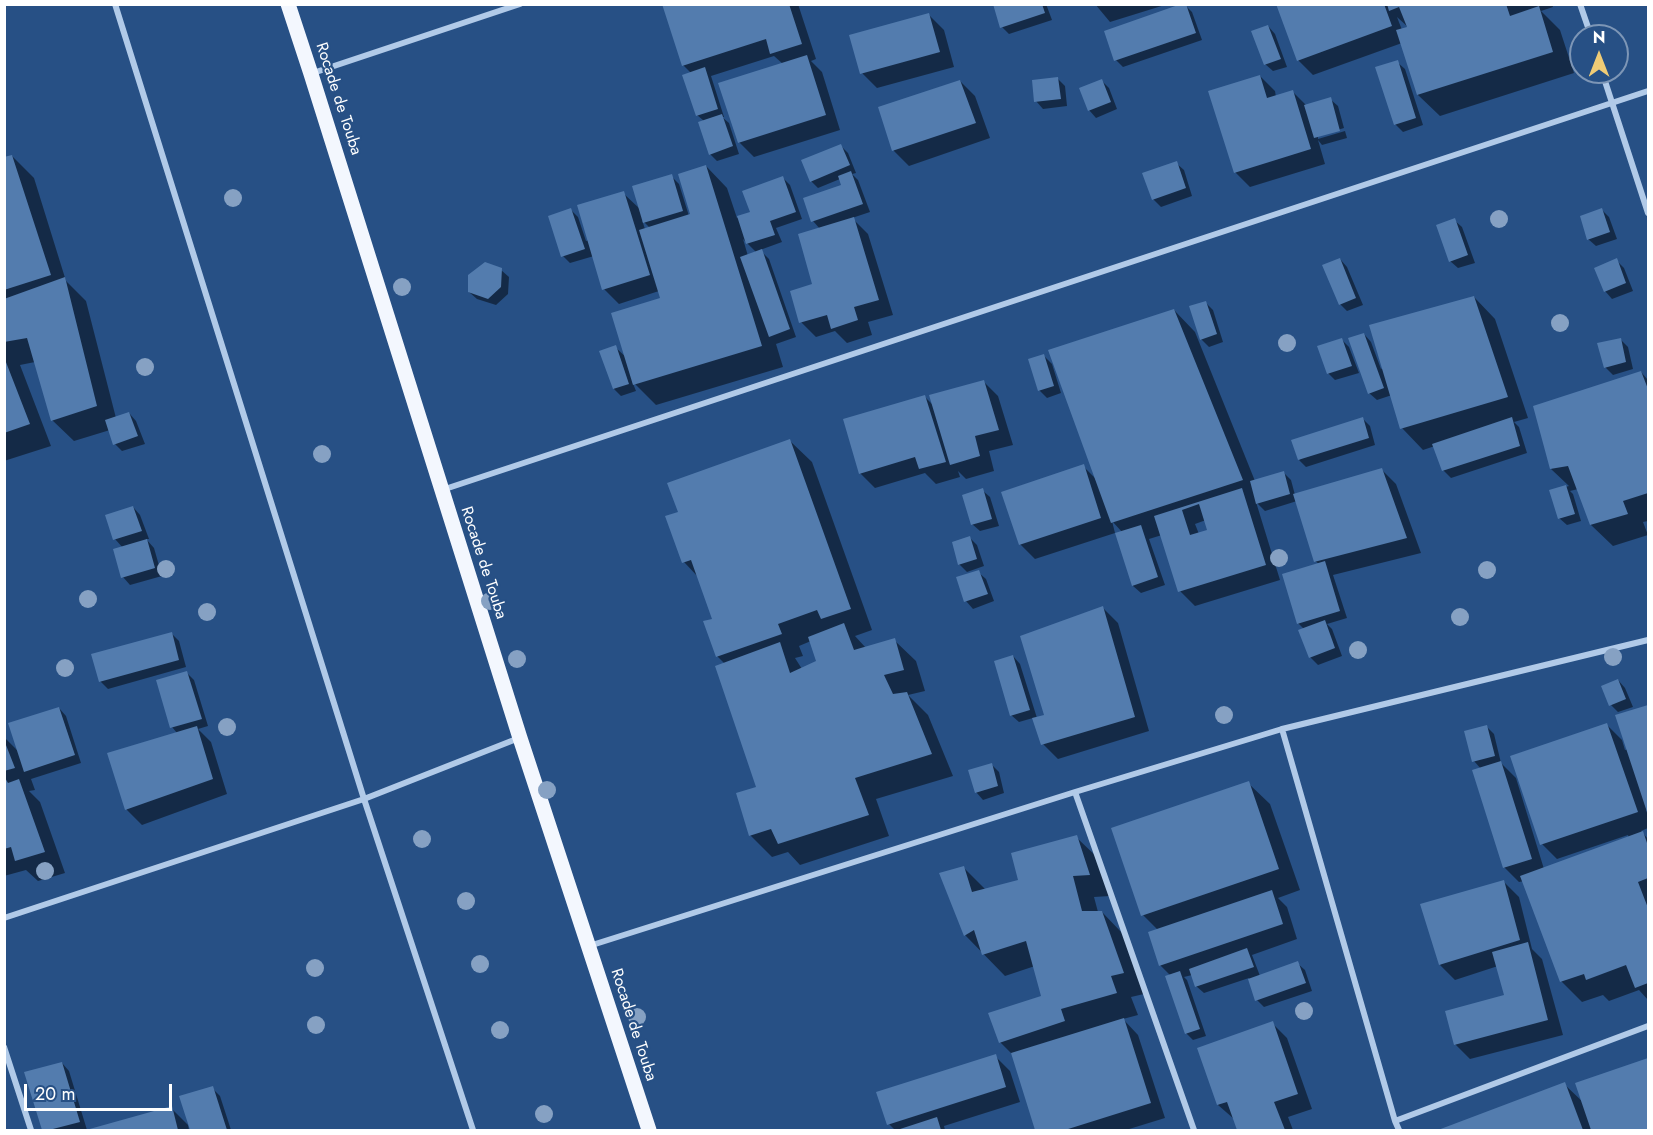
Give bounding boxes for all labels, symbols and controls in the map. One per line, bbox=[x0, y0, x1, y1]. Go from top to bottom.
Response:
north arrow bbox=[1569, 24, 1629, 84]
text: N bbox=[1593, 26, 1605, 49]
street label: Rocade de Touba bbox=[311, 40, 365, 158]
street label: Rocade de Touba bbox=[456, 504, 510, 622]
street label: Rocade de Touba bbox=[606, 966, 660, 1084]
scale bar bbox=[27, 1072, 176, 1110]
text: 20 m bbox=[35, 1081, 75, 1107]

